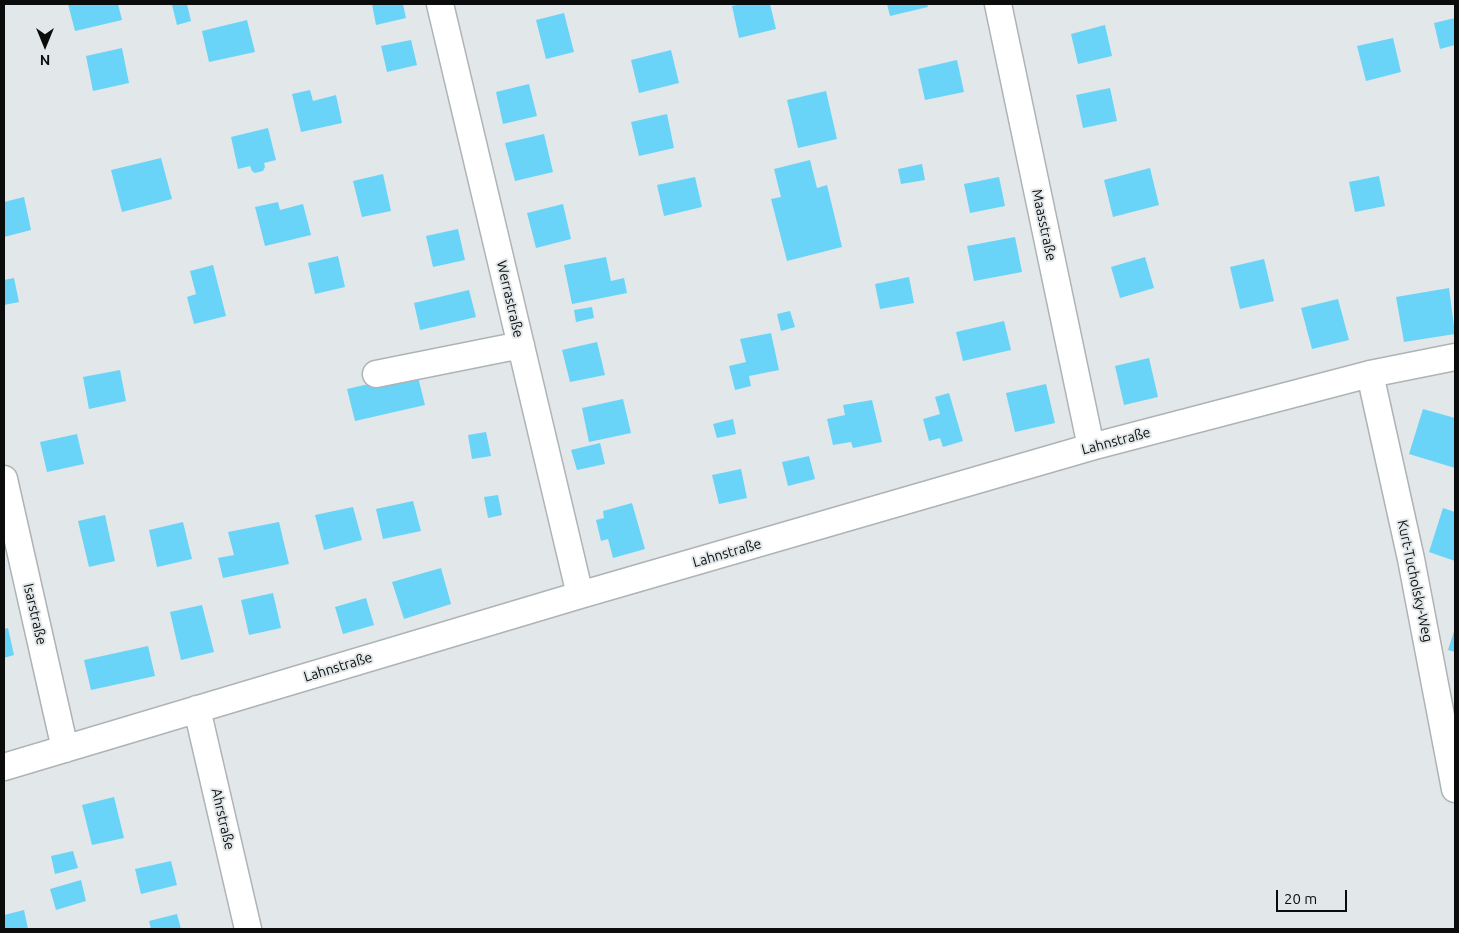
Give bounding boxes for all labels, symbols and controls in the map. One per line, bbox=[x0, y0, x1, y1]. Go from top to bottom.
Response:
north arrow bbox=[20, 20, 70, 70]
text: N bbox=[40, 52, 50, 68]
street label: Maasstraße bbox=[1028, 188, 1060, 262]
street label: Werrastraße bbox=[493, 259, 527, 339]
street label: Lahnstraße bbox=[1080, 424, 1152, 458]
street label: Kurt-Tucholsky-Weg bbox=[1394, 518, 1436, 644]
street label: Lahnstraße bbox=[691, 535, 763, 571]
street label: Isarstraße bbox=[20, 582, 50, 646]
street label: Lahnstraße bbox=[302, 649, 374, 685]
street label: Ahrstraße bbox=[208, 787, 238, 851]
scale bar bbox=[1279, 880, 1350, 912]
text: 20 m bbox=[1284, 890, 1317, 907]

